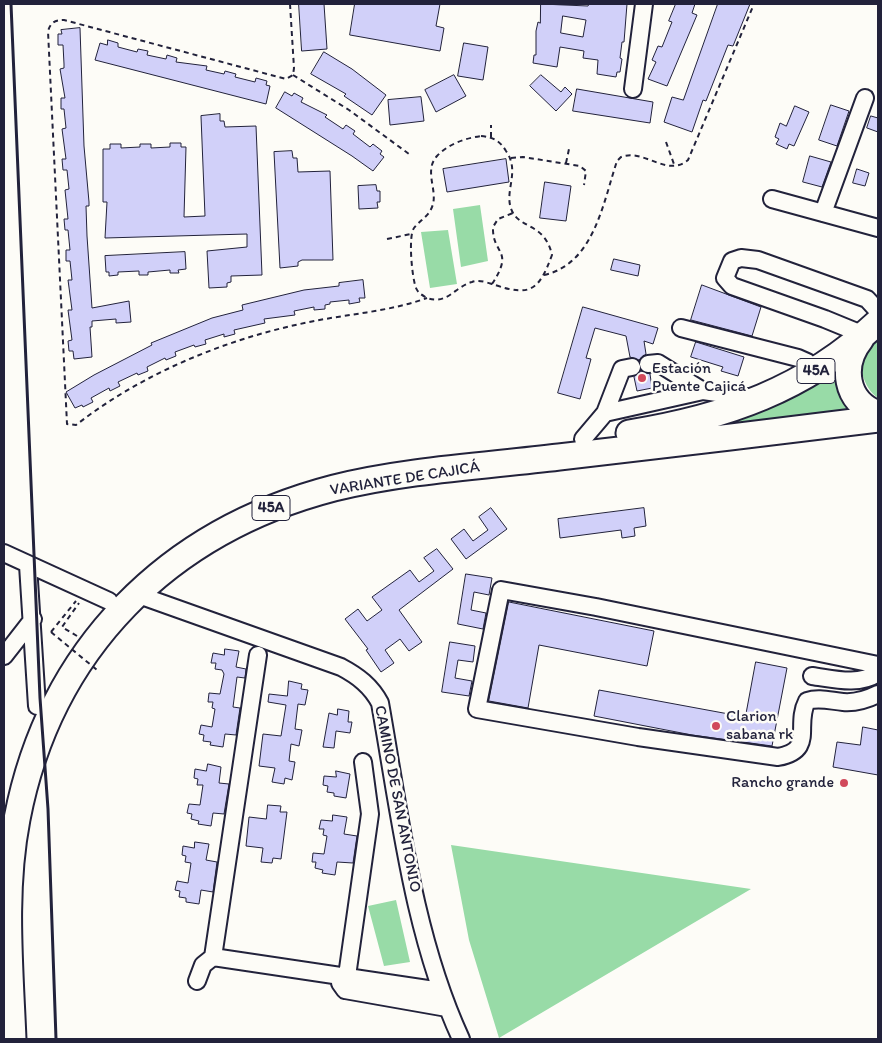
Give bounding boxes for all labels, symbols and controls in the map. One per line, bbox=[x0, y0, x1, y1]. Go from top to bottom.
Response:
road number: 45A bbox=[797, 358, 835, 384]
place label: Estación Puente Cajicá bbox=[652, 359, 746, 397]
marker: Estación Puente Cajicá bbox=[636, 372, 648, 384]
street label: VARIANTE DE CAJICÁ bbox=[329, 458, 481, 500]
road number: 45A bbox=[252, 496, 290, 520]
street label: CAMINO DE SAN ANTONIO bbox=[369, 704, 425, 894]
place label: Clarion sabana rk bbox=[726, 707, 793, 745]
marker: Clarion sabana rk bbox=[710, 720, 722, 732]
place label: Rancho grande bbox=[731, 773, 834, 793]
marker: Rancho grande bbox=[838, 777, 850, 789]

